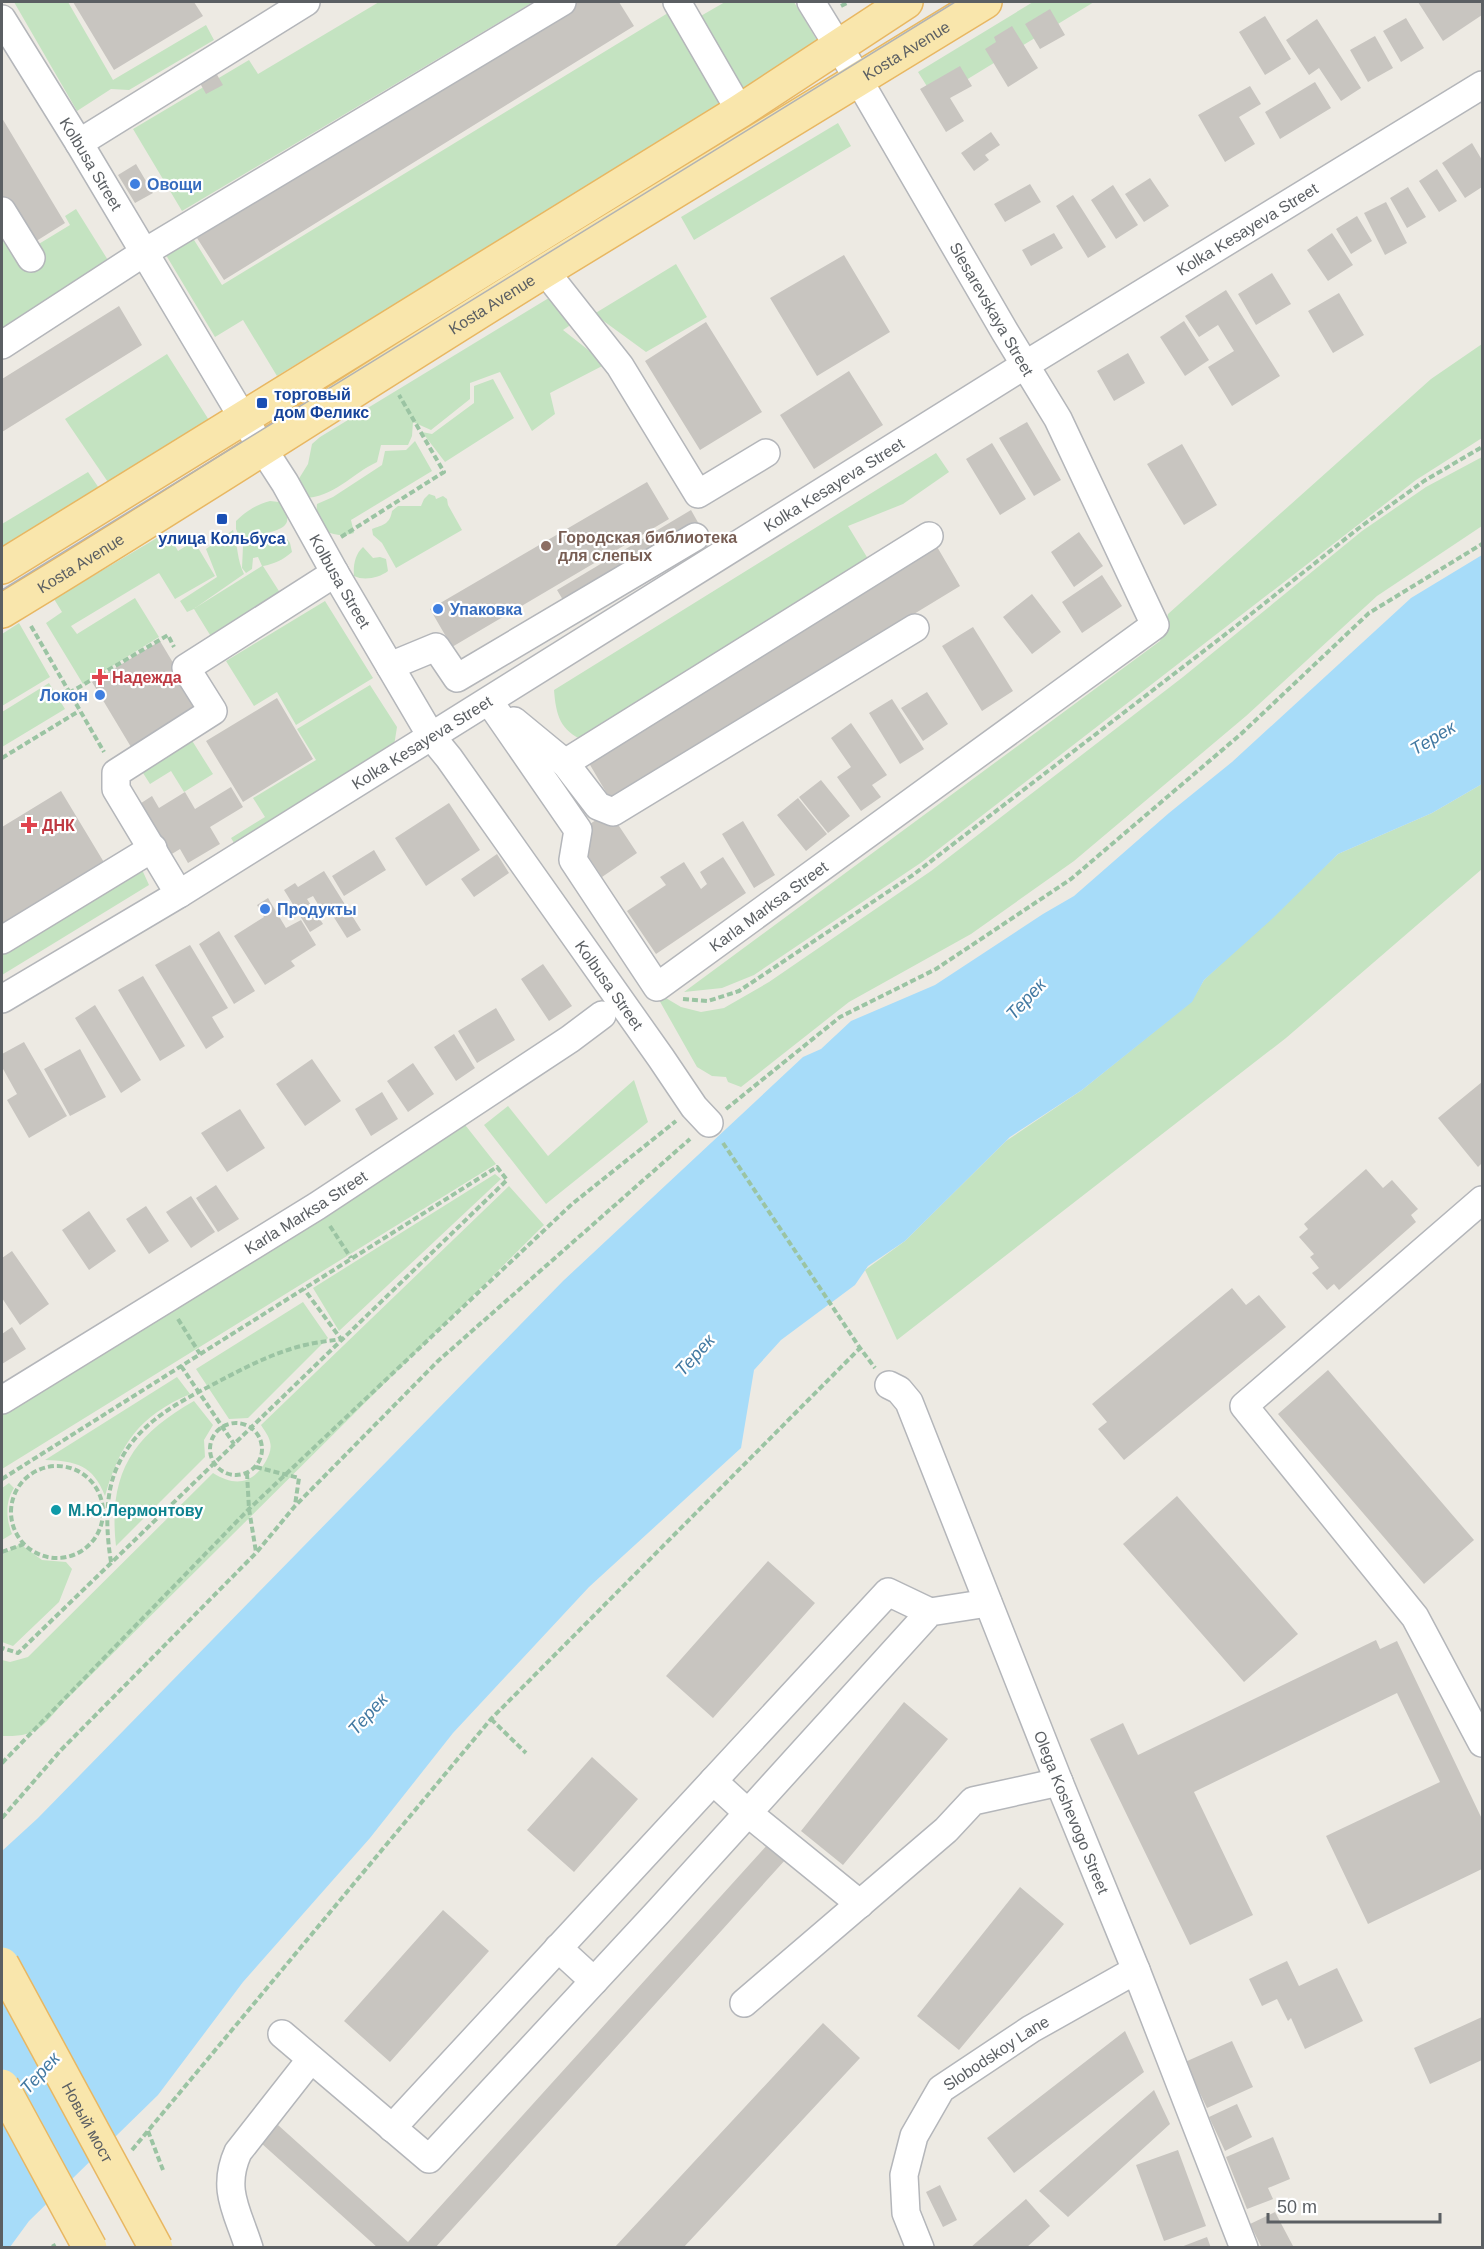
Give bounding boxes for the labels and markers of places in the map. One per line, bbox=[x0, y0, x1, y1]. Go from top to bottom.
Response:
place label: Овощи bbox=[147, 176, 202, 193]
marker: Овощи bbox=[128, 177, 142, 191]
place label: торговый дом Феликс bbox=[274, 386, 369, 421]
marker: торговый дом Феликс bbox=[255, 396, 269, 410]
marker: улица Кольбуса bbox=[215, 512, 229, 526]
place label: Городская библиотека для слепых bbox=[558, 529, 737, 564]
place label: улица Кольбуса bbox=[158, 530, 286, 547]
marker: Городская библиотека для слепых bbox=[539, 539, 553, 553]
place label: Упаковка bbox=[450, 601, 522, 618]
marker: Упаковка bbox=[431, 602, 445, 616]
place label: Надежда bbox=[112, 669, 182, 686]
marker: Надежда bbox=[93, 670, 107, 684]
place label: Локон bbox=[40, 687, 88, 704]
marker: Локон bbox=[93, 688, 107, 702]
marker: ДНК bbox=[20, 816, 38, 834]
place label: ДНК bbox=[42, 817, 75, 834]
place label: Продукты bbox=[277, 901, 357, 918]
marker: Продукты bbox=[258, 902, 272, 916]
place label: М.Ю.Лермонтову bbox=[68, 1502, 203, 1519]
marker: М.Ю.Лермонтову bbox=[49, 1503, 63, 1517]

